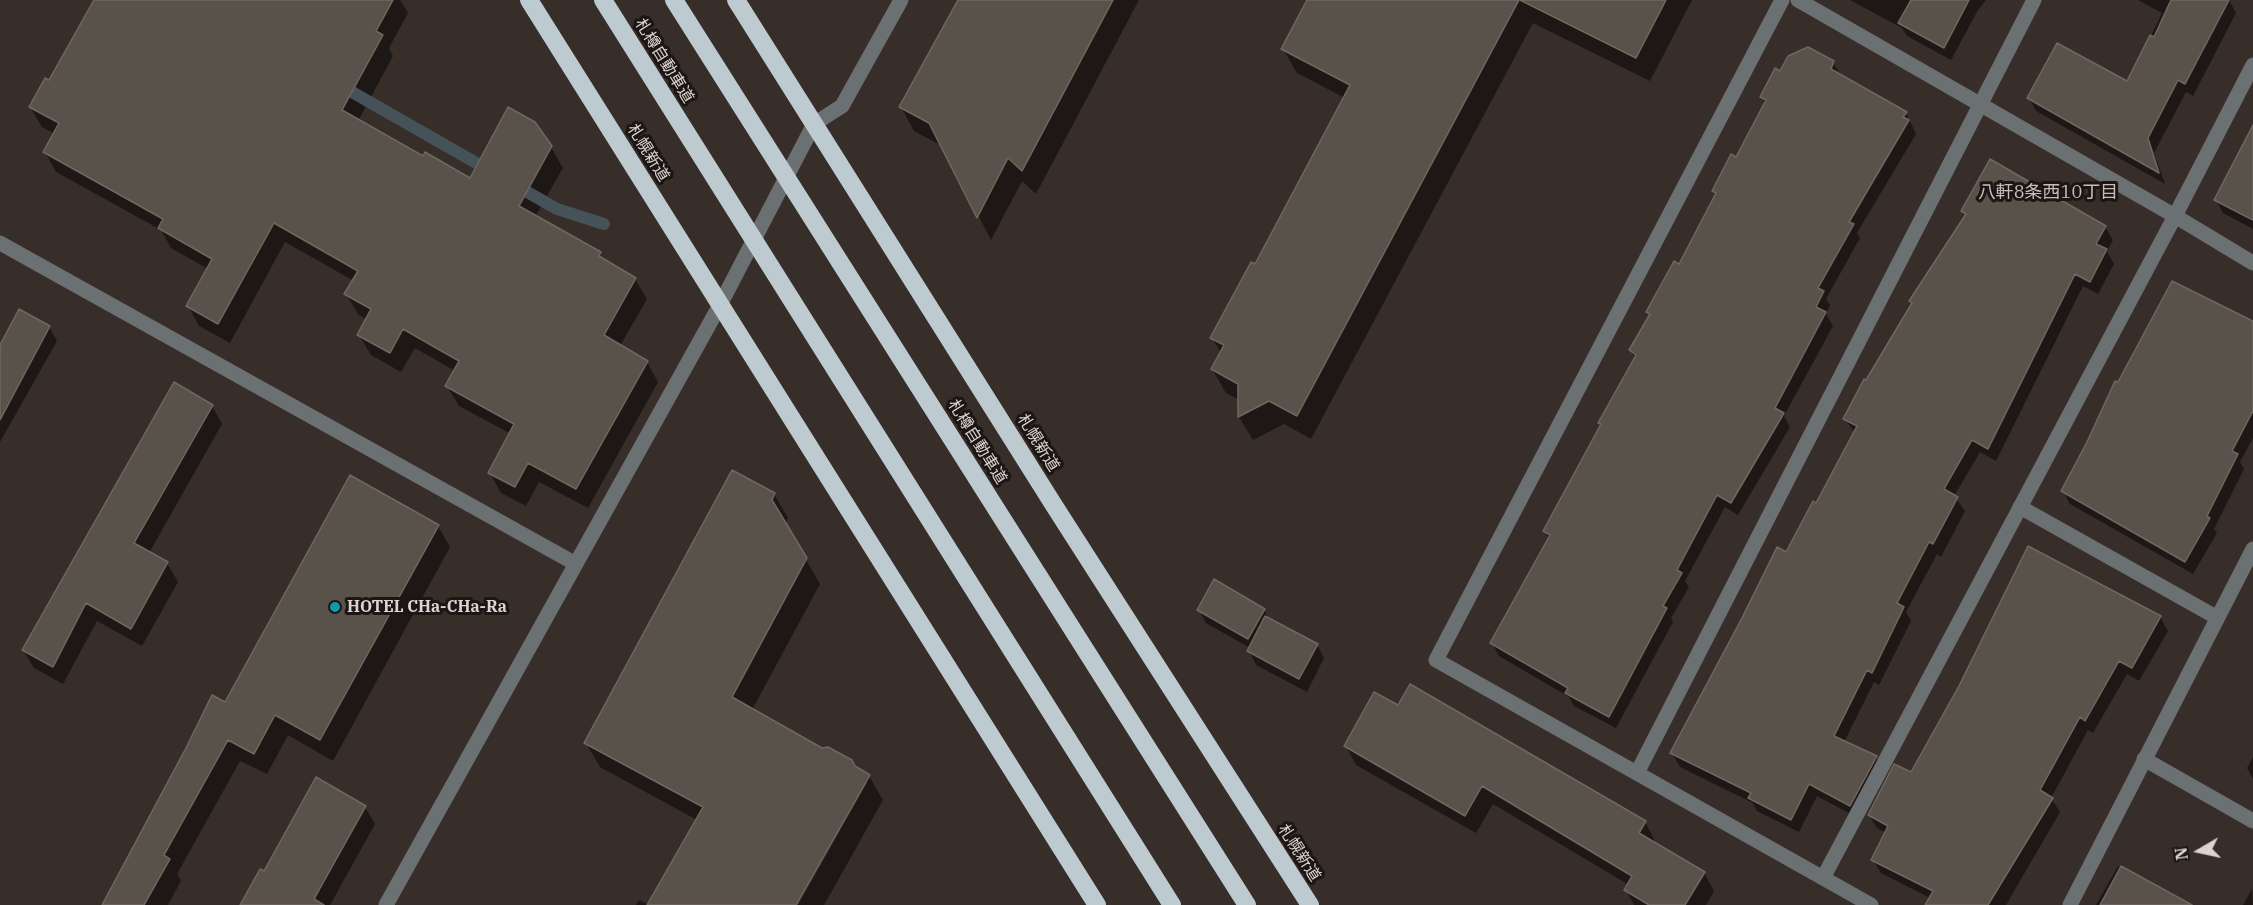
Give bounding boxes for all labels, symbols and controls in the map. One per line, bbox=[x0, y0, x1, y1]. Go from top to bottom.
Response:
street label: 札樽自動車道 bbox=[630, 15, 698, 107]
street label: 札幌新道 bbox=[623, 121, 673, 185]
district label: 八軒8条西10丁目 bbox=[1978, 182, 2118, 204]
street label: 札樽自動車道 bbox=[943, 396, 1011, 488]
street label: 札幌新道 bbox=[1013, 411, 1063, 475]
place label: HOTEL CHa-CHa-Ra bbox=[347, 597, 507, 617]
marker: HOTEL CHa-CHa-Ra bbox=[328, 600, 342, 614]
street label: 札幌新道 bbox=[1274, 821, 1324, 885]
north arrow bbox=[2169, 821, 2229, 881]
text: N bbox=[2170, 846, 2192, 862]

